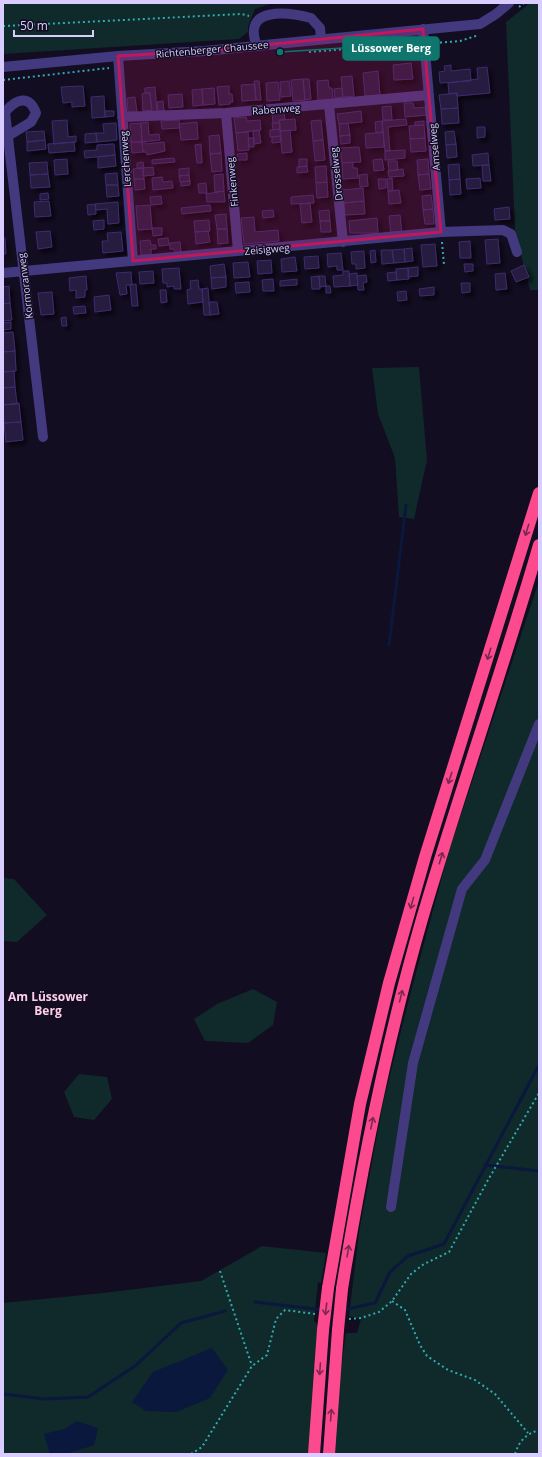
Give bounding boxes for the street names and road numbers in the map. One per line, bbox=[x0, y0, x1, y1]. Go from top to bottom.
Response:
street label: Richtenberger Chaussee bbox=[155, 37, 269, 61]
street label: Rabenweg bbox=[251, 100, 301, 118]
street label: Amselweg bbox=[425, 122, 443, 171]
street label: Lerchenweg bbox=[116, 130, 134, 188]
street label: Drosselweg bbox=[326, 146, 346, 201]
street label: Finkenweg bbox=[223, 156, 241, 207]
street label: Zeisigweg bbox=[244, 240, 291, 258]
street label: Kormoranweg bbox=[14, 252, 36, 320]

